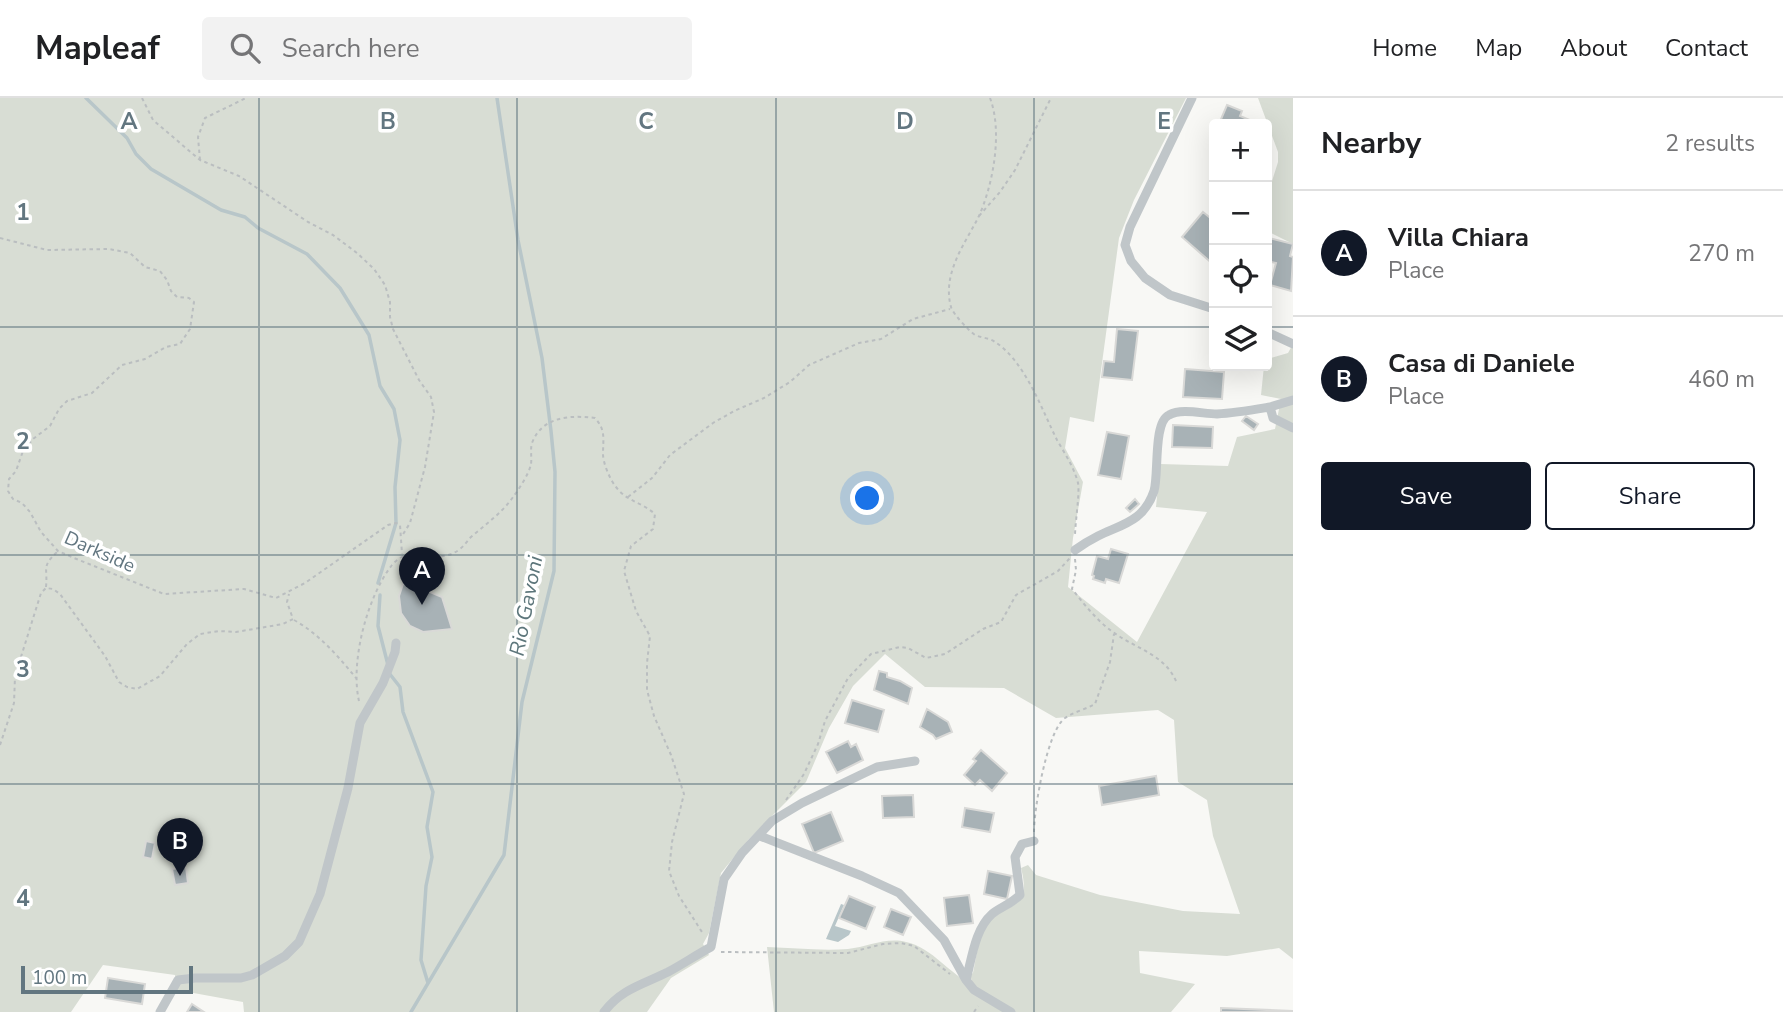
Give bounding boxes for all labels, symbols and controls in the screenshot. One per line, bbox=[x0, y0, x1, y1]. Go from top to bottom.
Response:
search box bbox=[202, 17, 692, 80]
text: Mapleaf bbox=[35, 26, 160, 71]
icon: search bbox=[226, 29, 264, 67]
text: Search here bbox=[282, 31, 420, 66]
text: Home bbox=[1372, 32, 1437, 64]
text: Map bbox=[1475, 32, 1522, 64]
text: About bbox=[1560, 32, 1627, 64]
text: Contact bbox=[1665, 32, 1748, 64]
text: A bbox=[120, 106, 138, 137]
text: B bbox=[380, 106, 396, 137]
text: C bbox=[638, 106, 654, 137]
text: D bbox=[896, 106, 914, 137]
text: E bbox=[1157, 106, 1171, 137]
map controls bbox=[1209, 119, 1272, 371]
button: + bbox=[1209, 119, 1272, 182]
text: Nearby bbox=[1321, 123, 1421, 164]
text: 2 results bbox=[1665, 128, 1755, 159]
button: − bbox=[1209, 182, 1272, 245]
text: 1 bbox=[16, 197, 30, 228]
text: Villa Chiara bbox=[1388, 220, 1529, 255]
text: A bbox=[1335, 238, 1353, 269]
text: 270 m bbox=[1688, 238, 1755, 269]
button: locate bbox=[1209, 245, 1272, 308]
text: Place bbox=[1388, 255, 1444, 286]
button: layers bbox=[1209, 308, 1272, 371]
text: Casa di Daniele bbox=[1388, 346, 1575, 381]
text: B bbox=[1336, 364, 1352, 395]
text: 460 m bbox=[1688, 364, 1755, 395]
text: Place bbox=[1388, 381, 1444, 412]
text: 2 bbox=[16, 426, 30, 457]
button: Save bbox=[1321, 462, 1531, 530]
button: Share bbox=[1545, 462, 1755, 530]
your location bbox=[850, 481, 884, 515]
street label: Darkside bbox=[60, 525, 139, 579]
pin: A bbox=[399, 547, 445, 605]
water label: Rio Gavoni bbox=[503, 552, 550, 658]
text: 3 bbox=[16, 654, 30, 685]
pin: B bbox=[157, 818, 203, 876]
text: 4 bbox=[16, 883, 30, 914]
scale bar bbox=[21, 963, 192, 995]
text: 100 m bbox=[32, 965, 87, 991]

